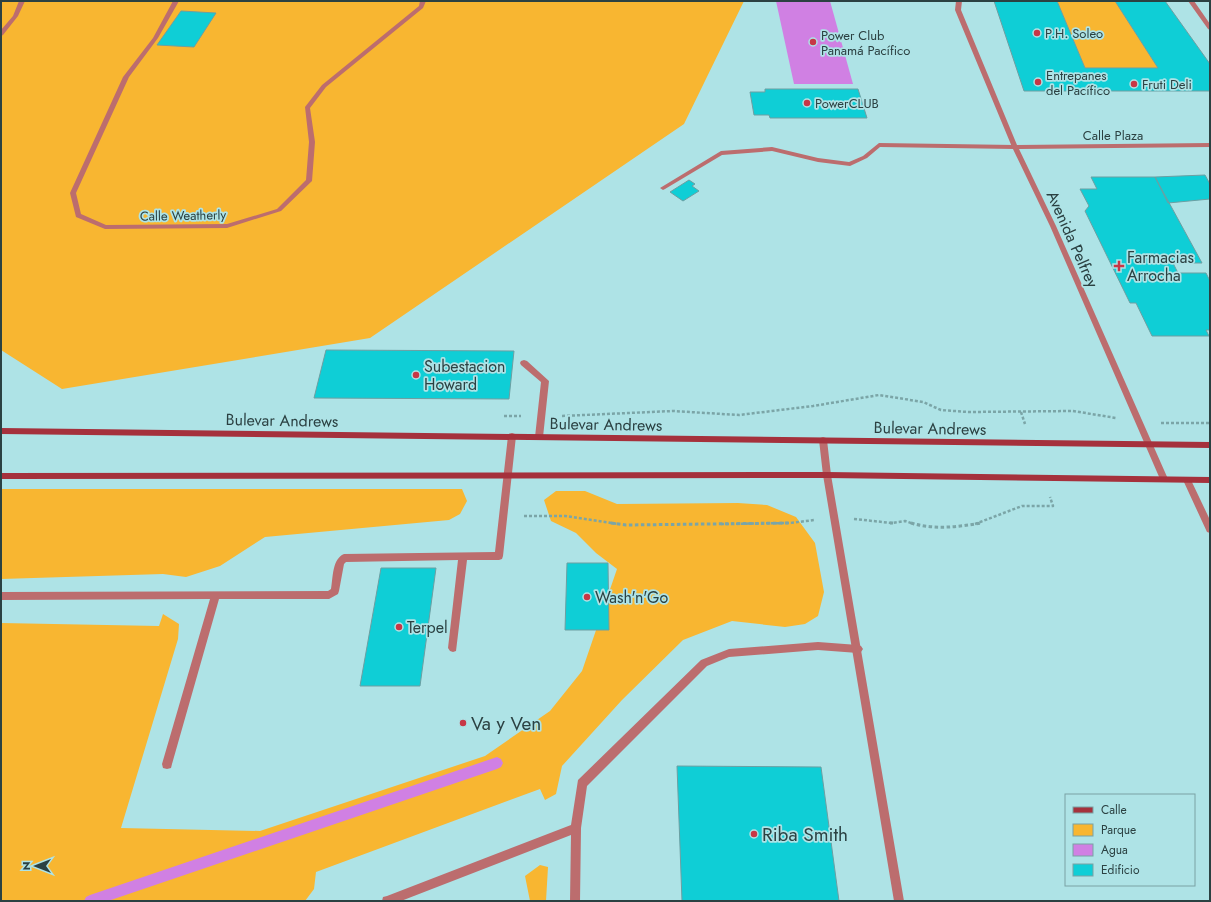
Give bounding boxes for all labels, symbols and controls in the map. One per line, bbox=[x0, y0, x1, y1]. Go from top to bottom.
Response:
place label: P.H. Soleo bbox=[1045, 24, 1103, 43]
place label: Power Club Panamá Pacífico bbox=[821, 26, 910, 60]
marker: P.H. Soleo bbox=[1032, 28, 1042, 38]
marker: Power Club Panamá Pacífico bbox=[808, 37, 818, 47]
place label: Entrepanes del Pacífico bbox=[1046, 66, 1110, 100]
place label: Fruti Deli bbox=[1142, 75, 1192, 94]
marker: Entrepanes del Pacífico bbox=[1033, 77, 1043, 87]
marker: Fruti Deli bbox=[1129, 79, 1139, 89]
place label: PowerCLUB bbox=[815, 94, 879, 113]
marker: PowerCLUB bbox=[802, 98, 812, 108]
street label: Calle Plaza bbox=[1083, 126, 1143, 145]
street label: Avenida Pelfrey bbox=[1041, 187, 1105, 292]
street label: Calle Weatherly bbox=[140, 205, 227, 226]
place label: Farmacias Arrocha bbox=[1127, 246, 1194, 287]
marker: Farmacias Arrocha bbox=[1114, 261, 1124, 271]
place label: Subestacion Howard bbox=[424, 355, 505, 396]
marker: Subestacion Howard bbox=[411, 370, 421, 380]
street label: Bulevar Andrews bbox=[225, 408, 339, 433]
street label: Bulevar Andrews bbox=[549, 412, 663, 437]
street label: Bulevar Andrews bbox=[873, 416, 987, 441]
place label: Wash'n'Go bbox=[595, 586, 668, 609]
marker: Wash'n'Go bbox=[582, 592, 592, 602]
place label: Terpel bbox=[407, 616, 448, 639]
marker: Terpel bbox=[394, 622, 404, 632]
place label: Va y Ven bbox=[471, 710, 541, 737]
marker: Va y Ven bbox=[458, 718, 468, 728]
legend bbox=[1065, 794, 1195, 886]
text: Calle bbox=[1101, 801, 1127, 819]
place label: Riba Smith bbox=[762, 821, 848, 848]
text: Parque bbox=[1101, 821, 1136, 839]
marker: Riba Smith bbox=[749, 829, 759, 839]
text: Agua bbox=[1101, 841, 1128, 859]
north arrow bbox=[16, 846, 56, 886]
text: Edificio bbox=[1101, 861, 1140, 879]
text: N bbox=[18, 862, 34, 870]

